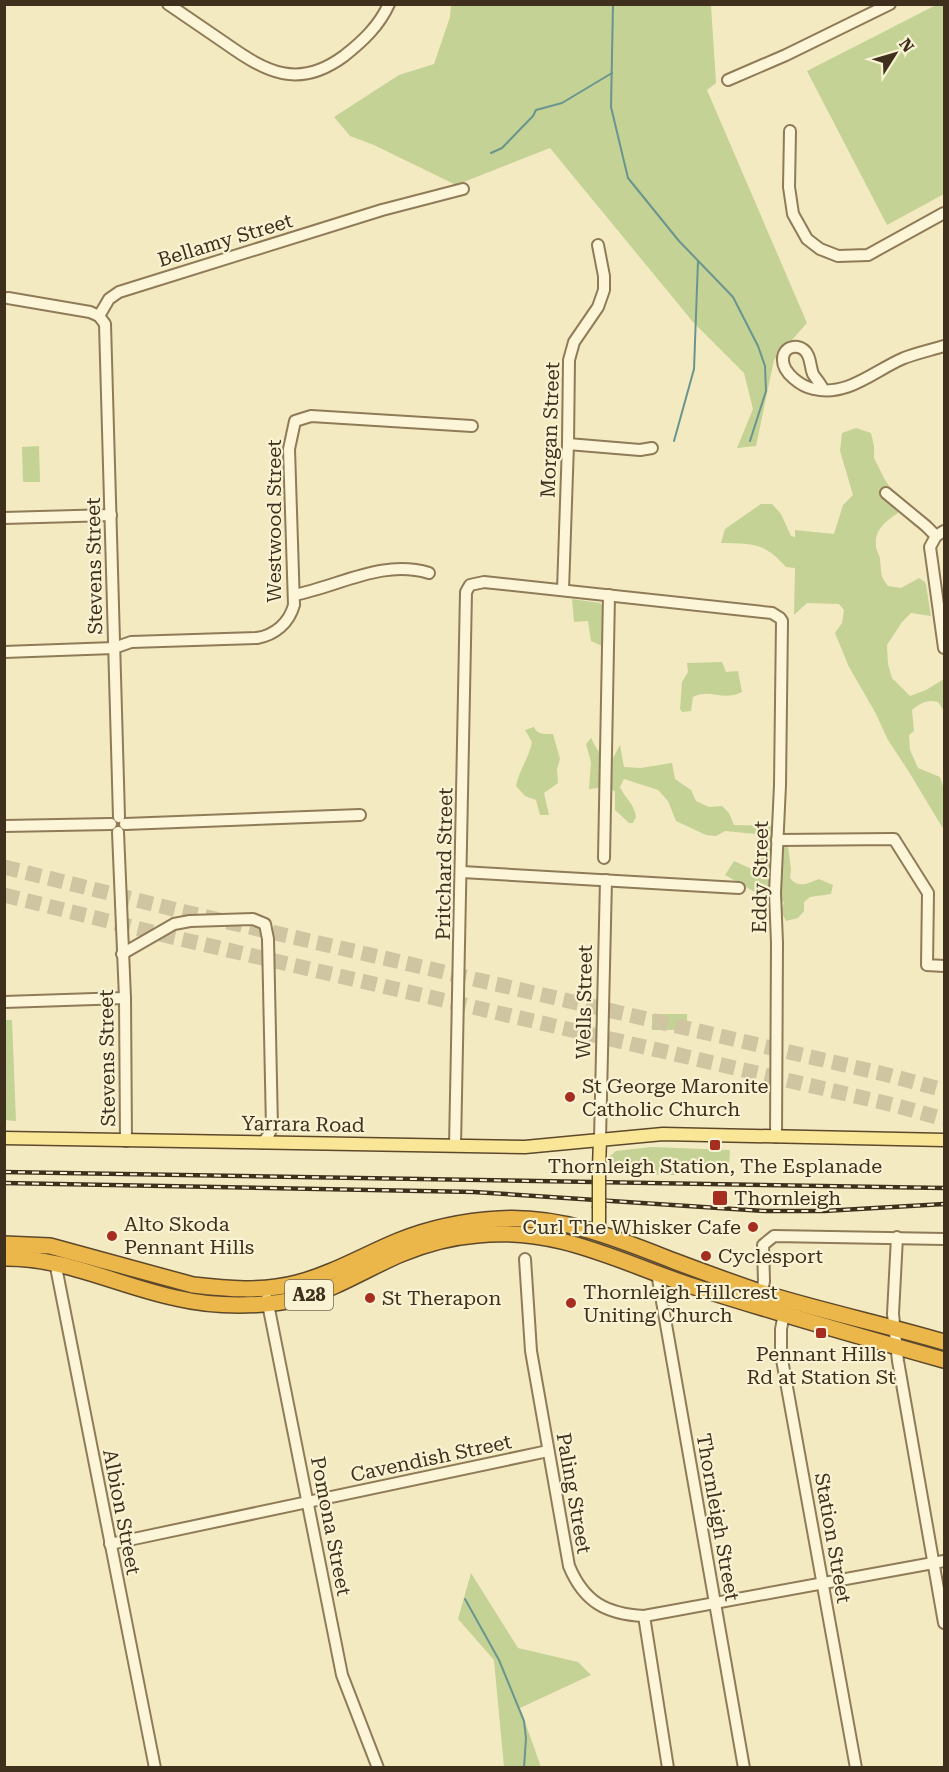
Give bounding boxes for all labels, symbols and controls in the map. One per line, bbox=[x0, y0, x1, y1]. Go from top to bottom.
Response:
north arrow bbox=[865, 24, 925, 84]
text: N bbox=[895, 35, 918, 56]
street label: Bellamy Street bbox=[155, 208, 296, 272]
street label: Morgan Street bbox=[536, 361, 564, 499]
street label: Westwood Street bbox=[262, 439, 286, 603]
street label: Stevens Street bbox=[81, 497, 107, 635]
street label: Pritchard Street bbox=[431, 787, 457, 941]
street label: Eddy Street bbox=[747, 820, 773, 934]
street label: Wells Street bbox=[571, 944, 597, 1059]
street label: Stevens Street bbox=[94, 989, 120, 1127]
place label: St George Maronite Catholic Church bbox=[582, 1074, 769, 1121]
marker: St George Maronite Catholic Church bbox=[563, 1090, 577, 1104]
street label: Yarrara Road bbox=[241, 1111, 365, 1137]
marker: Thornleigh Station, The Esplanade bbox=[708, 1138, 722, 1152]
place label: Thornleigh Station, The Esplanade bbox=[548, 1154, 882, 1178]
place label: Thornleigh bbox=[734, 1186, 841, 1210]
marker: Thornleigh bbox=[711, 1189, 729, 1207]
place label: Alto Skoda Pennant Hills bbox=[124, 1212, 254, 1259]
place label: Curl The Whisker Cafe bbox=[523, 1215, 741, 1239]
marker: Curl The Whisker Cafe bbox=[746, 1220, 760, 1234]
marker: Alto Skoda Pennant Hills bbox=[105, 1229, 119, 1243]
place label: Cyclesport bbox=[718, 1244, 824, 1268]
marker: Cyclesport bbox=[699, 1249, 713, 1263]
road number: A28 bbox=[285, 1280, 333, 1310]
place label: Thornleigh Hillcrest Uniting Church bbox=[583, 1280, 778, 1327]
place label: St Therapon bbox=[382, 1286, 501, 1310]
marker: St Therapon bbox=[363, 1291, 377, 1305]
marker: Thornleigh Hillcrest Uniting Church bbox=[564, 1296, 578, 1310]
marker: Pennant Hills Rd at Station St bbox=[814, 1326, 828, 1340]
place label: Pennant Hills Rd at Station St bbox=[747, 1342, 896, 1389]
street label: Cavendish Street bbox=[348, 1429, 514, 1487]
street label: Paling Street bbox=[552, 1431, 597, 1556]
street label: Thornleigh Street bbox=[691, 1431, 745, 1603]
street label: Albion Street bbox=[98, 1447, 146, 1577]
street label: Pomona Street bbox=[306, 1454, 356, 1598]
street label: Station Street bbox=[810, 1471, 856, 1606]

